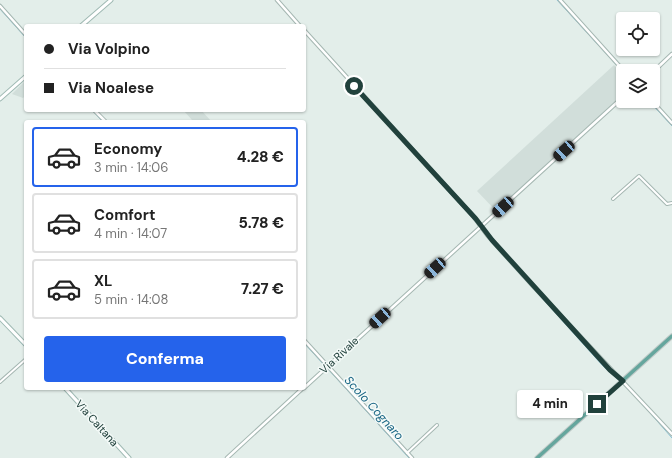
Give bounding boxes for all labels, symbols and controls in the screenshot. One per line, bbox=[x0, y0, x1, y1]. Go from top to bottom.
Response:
map controls bbox=[616, 12, 660, 108]
button: locate bbox=[616, 12, 660, 56]
text: Via Volpino bbox=[68, 39, 150, 59]
button: layers bbox=[616, 64, 660, 108]
route start bbox=[345, 77, 363, 95]
text: Via Noalese bbox=[68, 78, 154, 98]
icon: car bbox=[46, 139, 82, 175]
text: Economy bbox=[94, 139, 162, 159]
car bbox=[551, 139, 577, 163]
text: 4.28 € bbox=[237, 147, 284, 167]
text: 3 min · 14:06 bbox=[94, 159, 168, 176]
car bbox=[490, 195, 516, 219]
icon: car bbox=[46, 205, 82, 241]
text: Comfort bbox=[94, 205, 155, 225]
text: 5.78 € bbox=[238, 213, 284, 233]
text: 4 min · 14:07 bbox=[94, 225, 167, 242]
car bbox=[422, 256, 448, 280]
icon: car bbox=[46, 271, 82, 307]
text: XL bbox=[94, 271, 112, 291]
text: 7.27 € bbox=[241, 279, 284, 299]
text: 5 min · 14:08 bbox=[94, 291, 168, 308]
car bbox=[367, 306, 393, 330]
street label: Via Rivale bbox=[317, 333, 361, 377]
button: Conferma bbox=[44, 336, 286, 382]
water label: Scolo Cognaro bbox=[341, 372, 407, 444]
callout: 4 min bbox=[517, 390, 583, 418]
text: 4 min bbox=[532, 395, 568, 412]
route end bbox=[588, 395, 606, 413]
street label: Via Caltana bbox=[72, 397, 122, 449]

